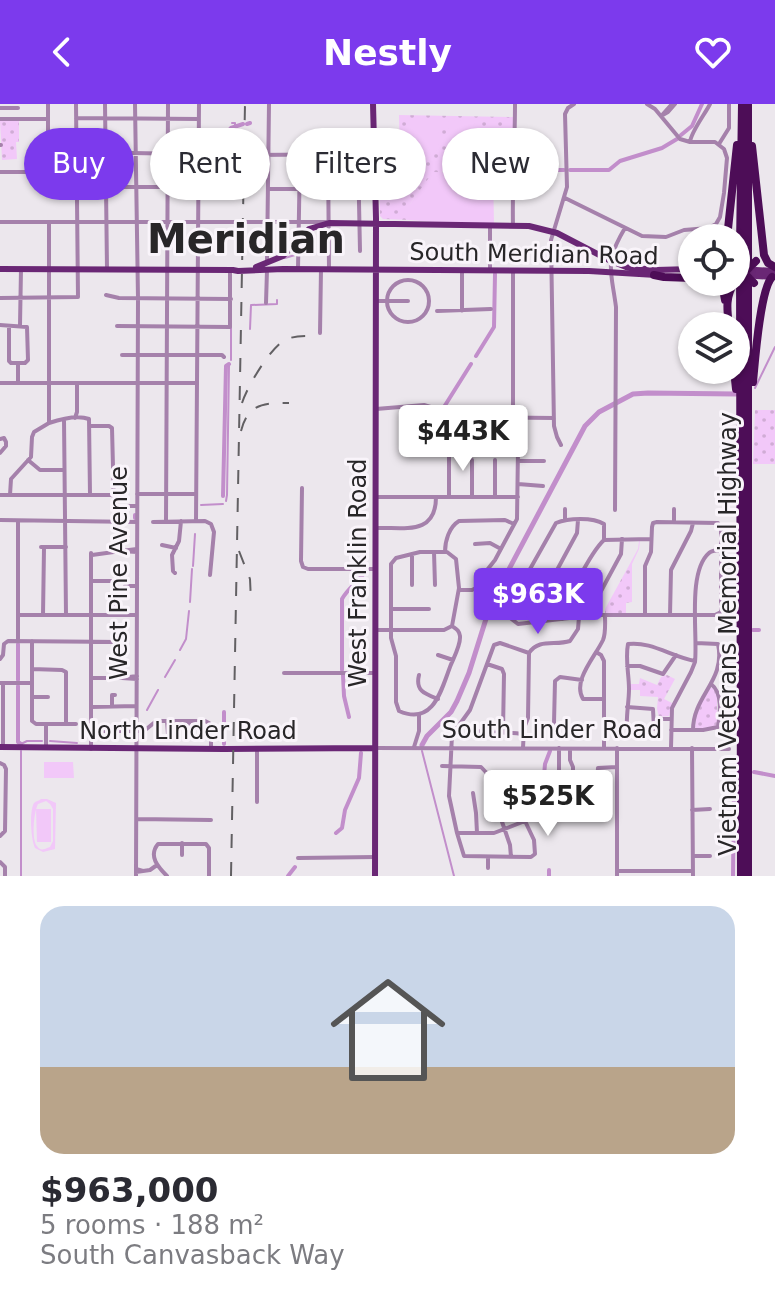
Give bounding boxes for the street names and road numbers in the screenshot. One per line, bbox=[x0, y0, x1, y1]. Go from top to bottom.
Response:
street label: South Meridian Road bbox=[409, 238, 659, 270]
street label: Vietnam Veterans Memorial Highway bbox=[714, 412, 742, 856]
street label: West Franklin Road bbox=[344, 459, 372, 687]
street label: West Pine Avenue bbox=[105, 466, 133, 680]
street label: South Linder Road bbox=[442, 716, 662, 744]
street label: North Linder Road bbox=[79, 717, 297, 745]

